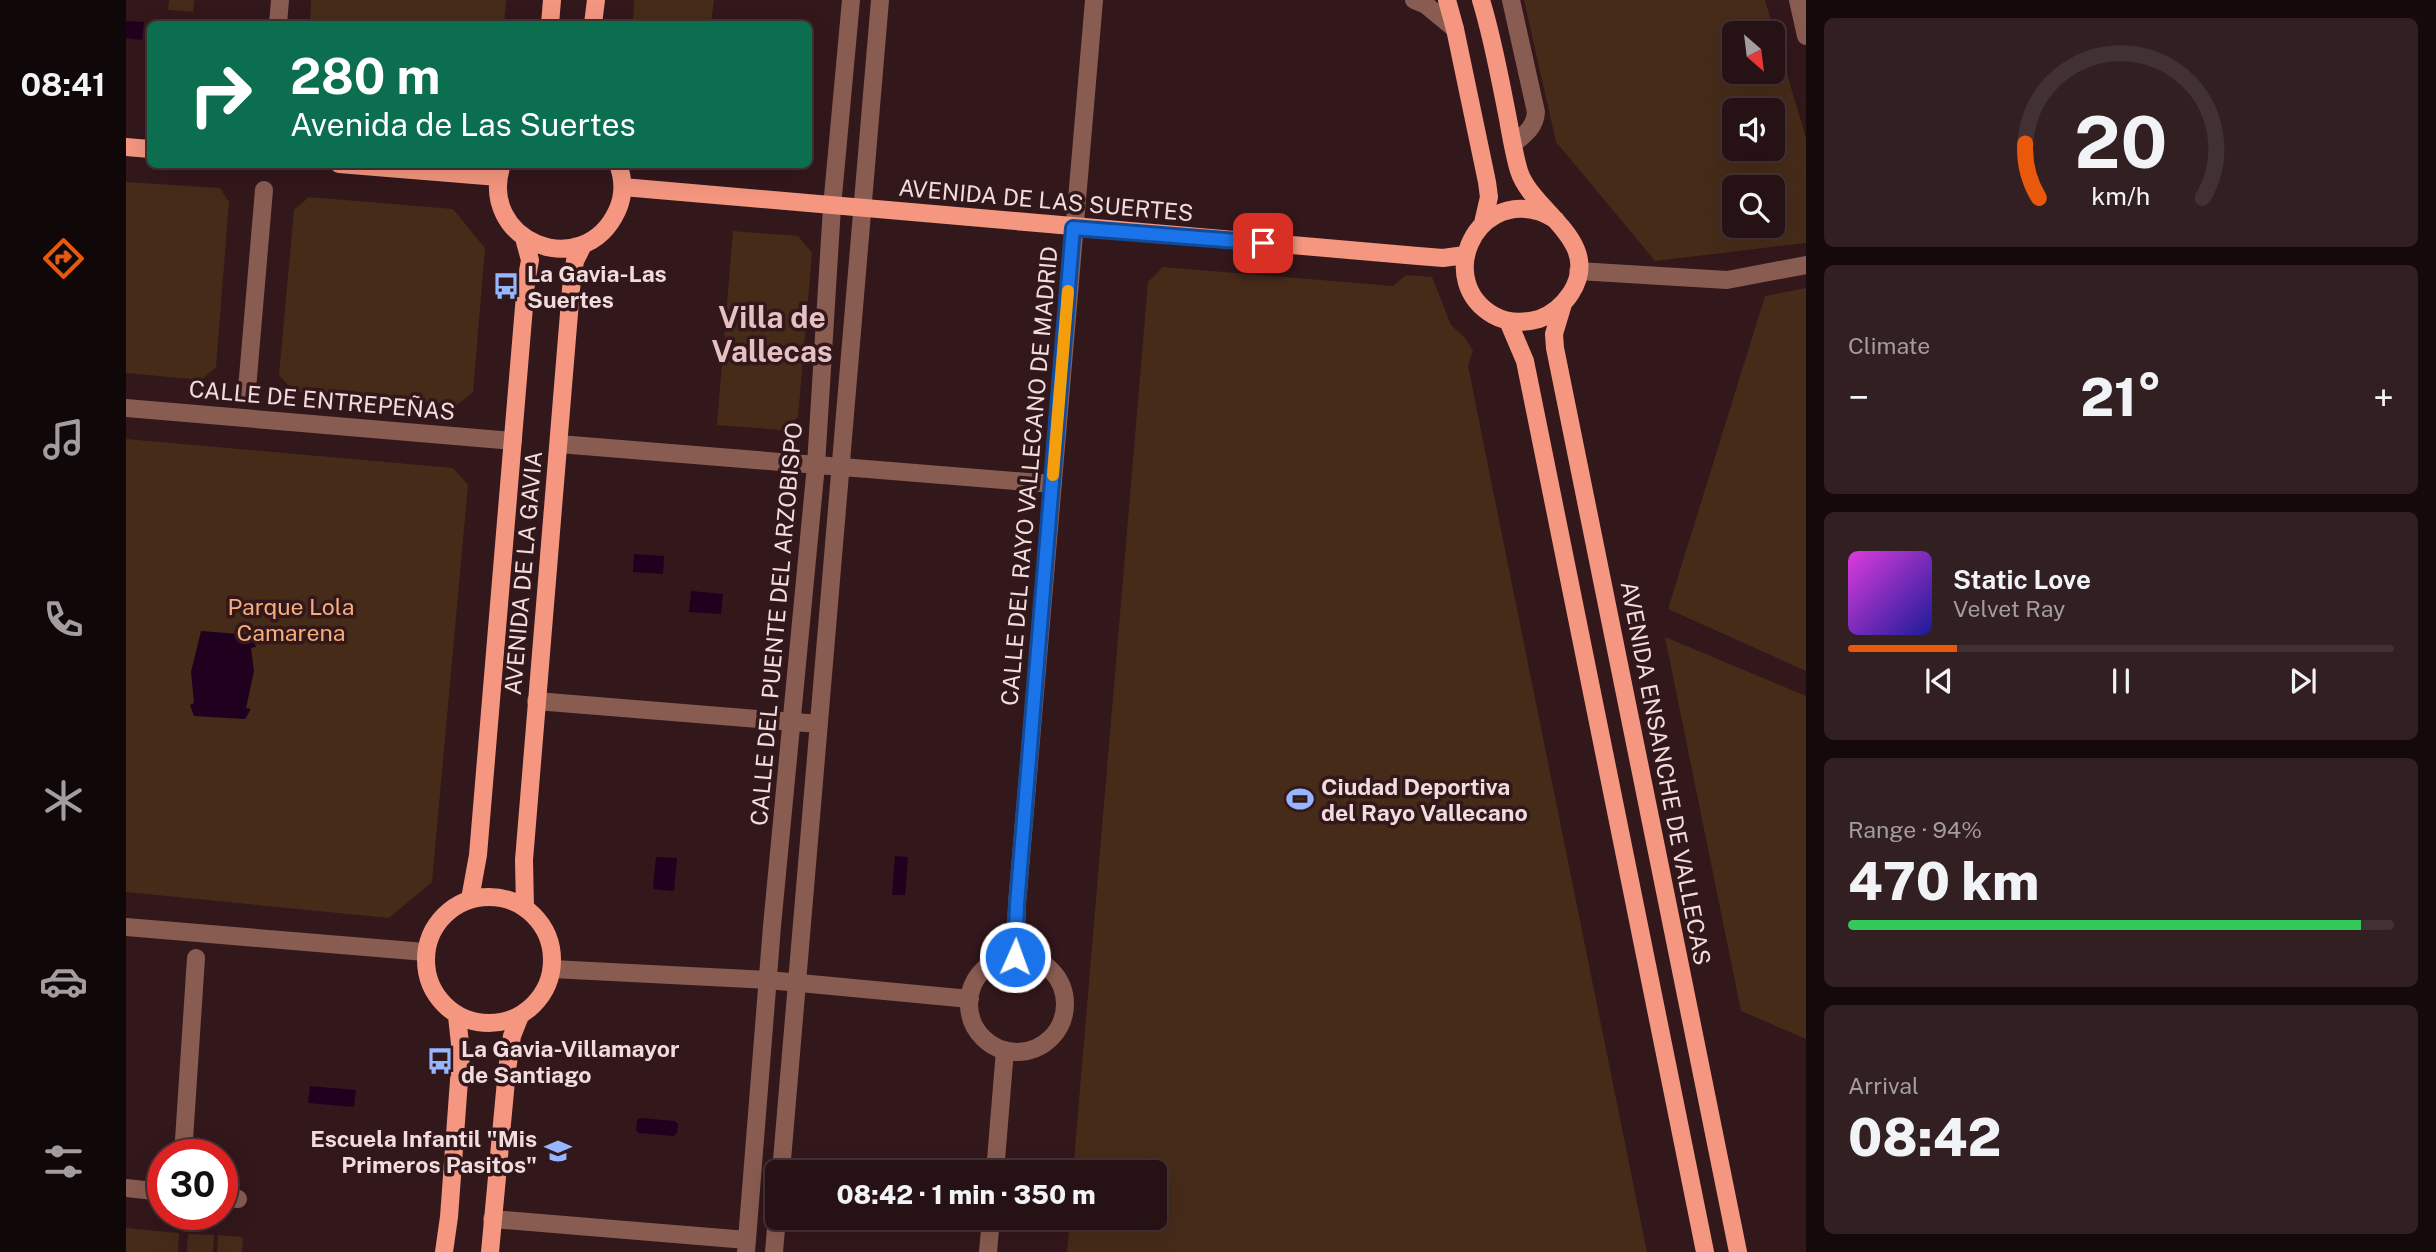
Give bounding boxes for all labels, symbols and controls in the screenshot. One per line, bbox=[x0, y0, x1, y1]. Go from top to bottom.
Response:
north arrow bbox=[1722, 21, 1785, 84]
map controls bbox=[1722, 21, 1785, 238]
text: 280 m bbox=[290, 47, 440, 105]
icon: right bbox=[175, 49, 266, 140]
text: 08:41 bbox=[20, 66, 106, 103]
button: sound bbox=[1722, 98, 1785, 161]
text: 20 bbox=[2074, 100, 2168, 185]
text: Avenida de Las Suertes bbox=[290, 106, 636, 143]
street label: AVENIDA DE LAS SUERTES bbox=[897, 174, 1195, 226]
button: search bbox=[1722, 175, 1785, 238]
text: km/h bbox=[2092, 181, 2150, 211]
pin bbox=[1233, 213, 1293, 273]
icon: arrive bbox=[1244, 224, 1282, 262]
icon: directions bbox=[39, 234, 88, 283]
street label: CALLE DEL RAYO VALLECANO DE MADRID bbox=[995, 245, 1063, 707]
place label: La Gavia-Las Suertes bbox=[527, 260, 667, 313]
bus stop icon: La Gavia-Las Suertes bbox=[491, 271, 521, 301]
district label: Villa de Vallecas bbox=[711, 299, 833, 369]
text: Climate bbox=[1848, 332, 1930, 359]
text: 21° bbox=[2080, 367, 2162, 428]
street label: CALLE DE ENTREPEÑAS bbox=[188, 375, 456, 425]
text: − bbox=[1848, 375, 1869, 420]
text: + bbox=[2373, 375, 2394, 420]
icon: music bbox=[39, 415, 88, 464]
street label: CALLE DEL PUENTE DEL ARZOBISPO bbox=[745, 421, 807, 827]
street label: AVENIDA DE LA GAVIA bbox=[499, 450, 547, 696]
text: Static Love bbox=[1953, 564, 2091, 595]
street label: AVENIDA ENSANCHE DE VALLECAS bbox=[1615, 579, 1717, 967]
park label: Parque Lola Camarena bbox=[228, 593, 354, 646]
icon: phone bbox=[39, 595, 88, 644]
text: Velvet Ray bbox=[1953, 595, 2065, 622]
icon: previous bbox=[1920, 662, 1958, 700]
icon: pause bbox=[2102, 662, 2140, 700]
icon: next bbox=[2284, 662, 2322, 700]
place label: Ciudad Deportiva del Rayo Vallecano bbox=[1321, 773, 1528, 826]
icon: climate bbox=[39, 776, 88, 825]
sports icon: Ciudad Deportiva del Rayo Vallecano bbox=[1285, 784, 1315, 814]
text: Range · 94% bbox=[1848, 816, 1982, 843]
text: 470 km bbox=[1848, 851, 2039, 912]
position arrow bbox=[978, 920, 1052, 994]
icon: car bbox=[39, 957, 88, 1006]
place label: La Gavia-Villamayor de Santiago bbox=[461, 1035, 679, 1088]
bus stop icon: La Gavia-Villamayor de Santiago bbox=[425, 1046, 455, 1076]
text: Arrival bbox=[1848, 1072, 1919, 1099]
text: 08:42 bbox=[1848, 1107, 2001, 1168]
place label: Escuela Infantil "Mis Primeros Pasitos" bbox=[310, 1125, 537, 1178]
school or university icon: Escuela Infantil "Mis Primeros Pasitos" bbox=[543, 1136, 573, 1166]
icon: filters bbox=[39, 1137, 88, 1186]
speed limit sign: 30 bbox=[147, 1139, 238, 1230]
text: 08:42 · 1 min · 350 m bbox=[836, 1179, 1096, 1210]

